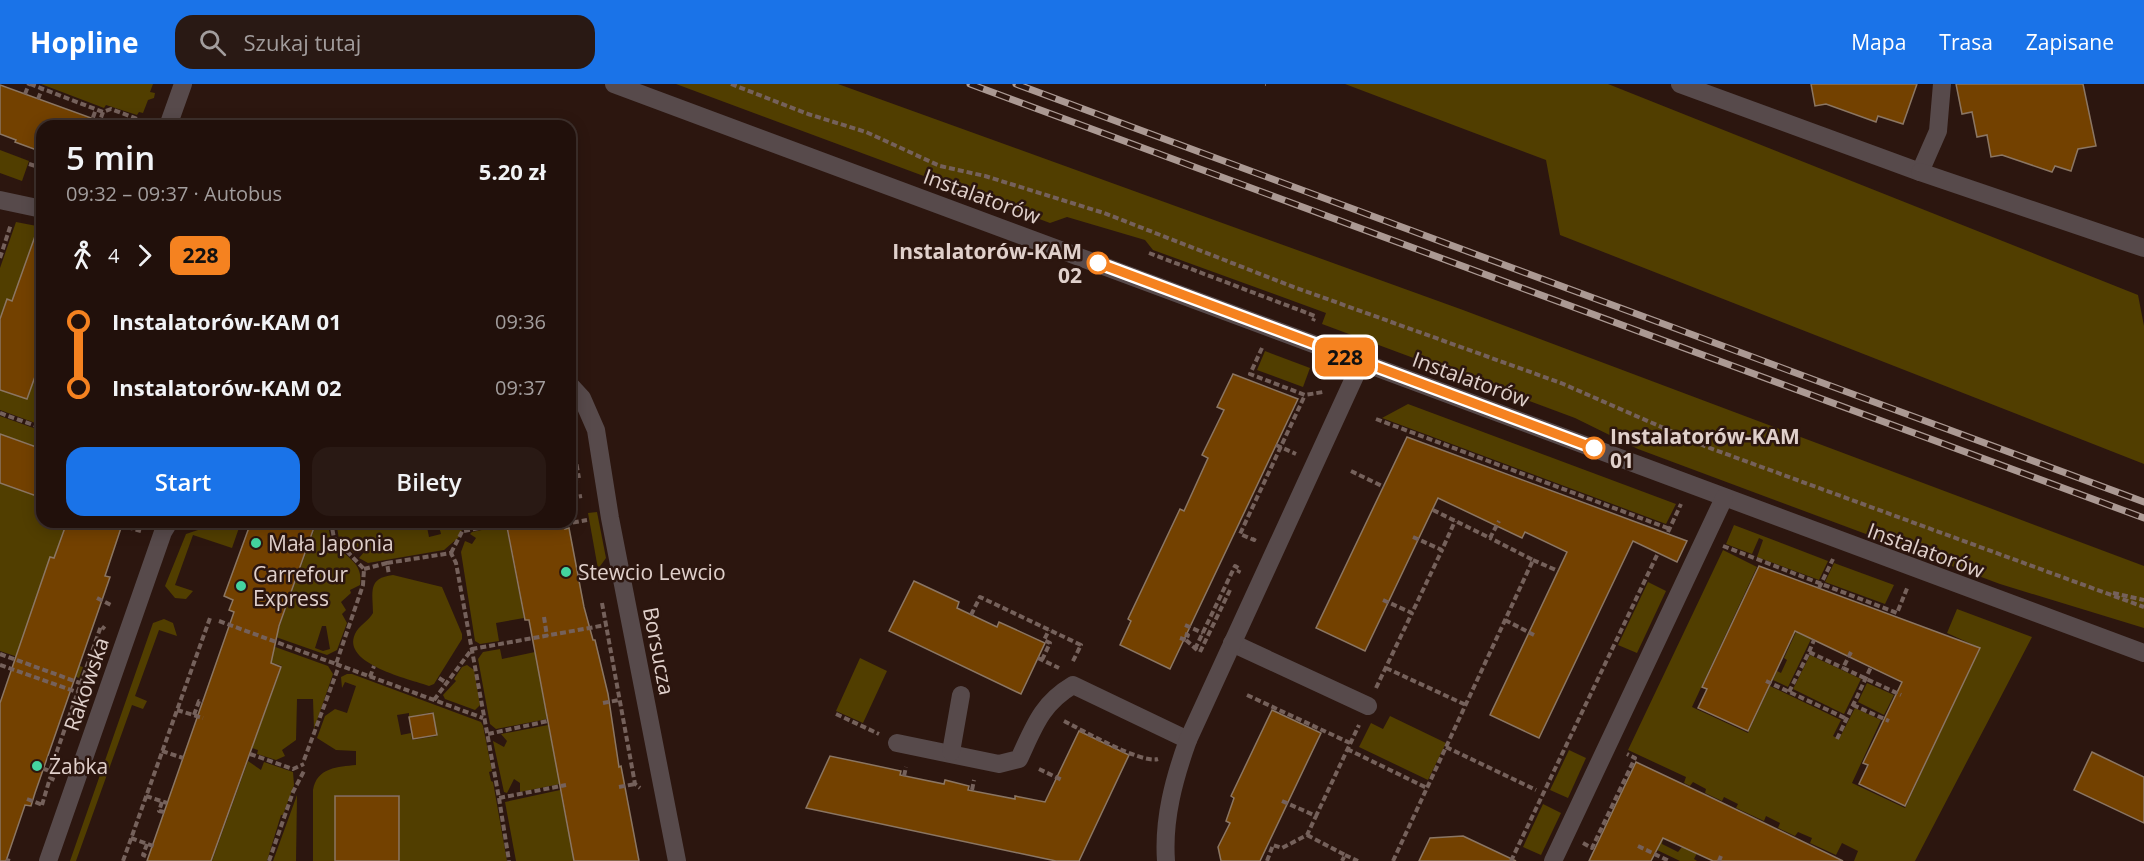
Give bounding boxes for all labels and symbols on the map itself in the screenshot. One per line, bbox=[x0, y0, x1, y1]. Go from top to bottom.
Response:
street label: Instalatorów bbox=[920, 162, 1045, 230]
place label: Instalatorów-KAM 02 bbox=[892, 237, 1082, 289]
marker: Instalatorów-KAM 02 bbox=[1087, 252, 1109, 274]
line badge: 228 bbox=[1310, 338, 1380, 376]
street label: Instalatorów bbox=[1409, 345, 1534, 413]
place label: Instalatorów-KAM 01 bbox=[1610, 422, 1800, 474]
marker: Instalatorów-KAM 01 bbox=[1583, 437, 1605, 459]
street label: Instalatorów bbox=[1864, 516, 1989, 584]
place label: Mała Japonia bbox=[268, 529, 394, 557]
marker: Mała Japonia bbox=[249, 536, 263, 550]
place label: Stewcio Lewcio bbox=[578, 558, 726, 586]
place label: Carrefour Express bbox=[253, 560, 348, 612]
marker: Stewcio Lewcio bbox=[559, 565, 573, 579]
marker: Carrefour Express bbox=[234, 579, 248, 593]
street label: Borsucza bbox=[637, 605, 681, 697]
street label: Rakowska bbox=[57, 633, 115, 735]
place label: Żabka bbox=[49, 752, 108, 780]
marker: Żabka bbox=[30, 759, 44, 773]

